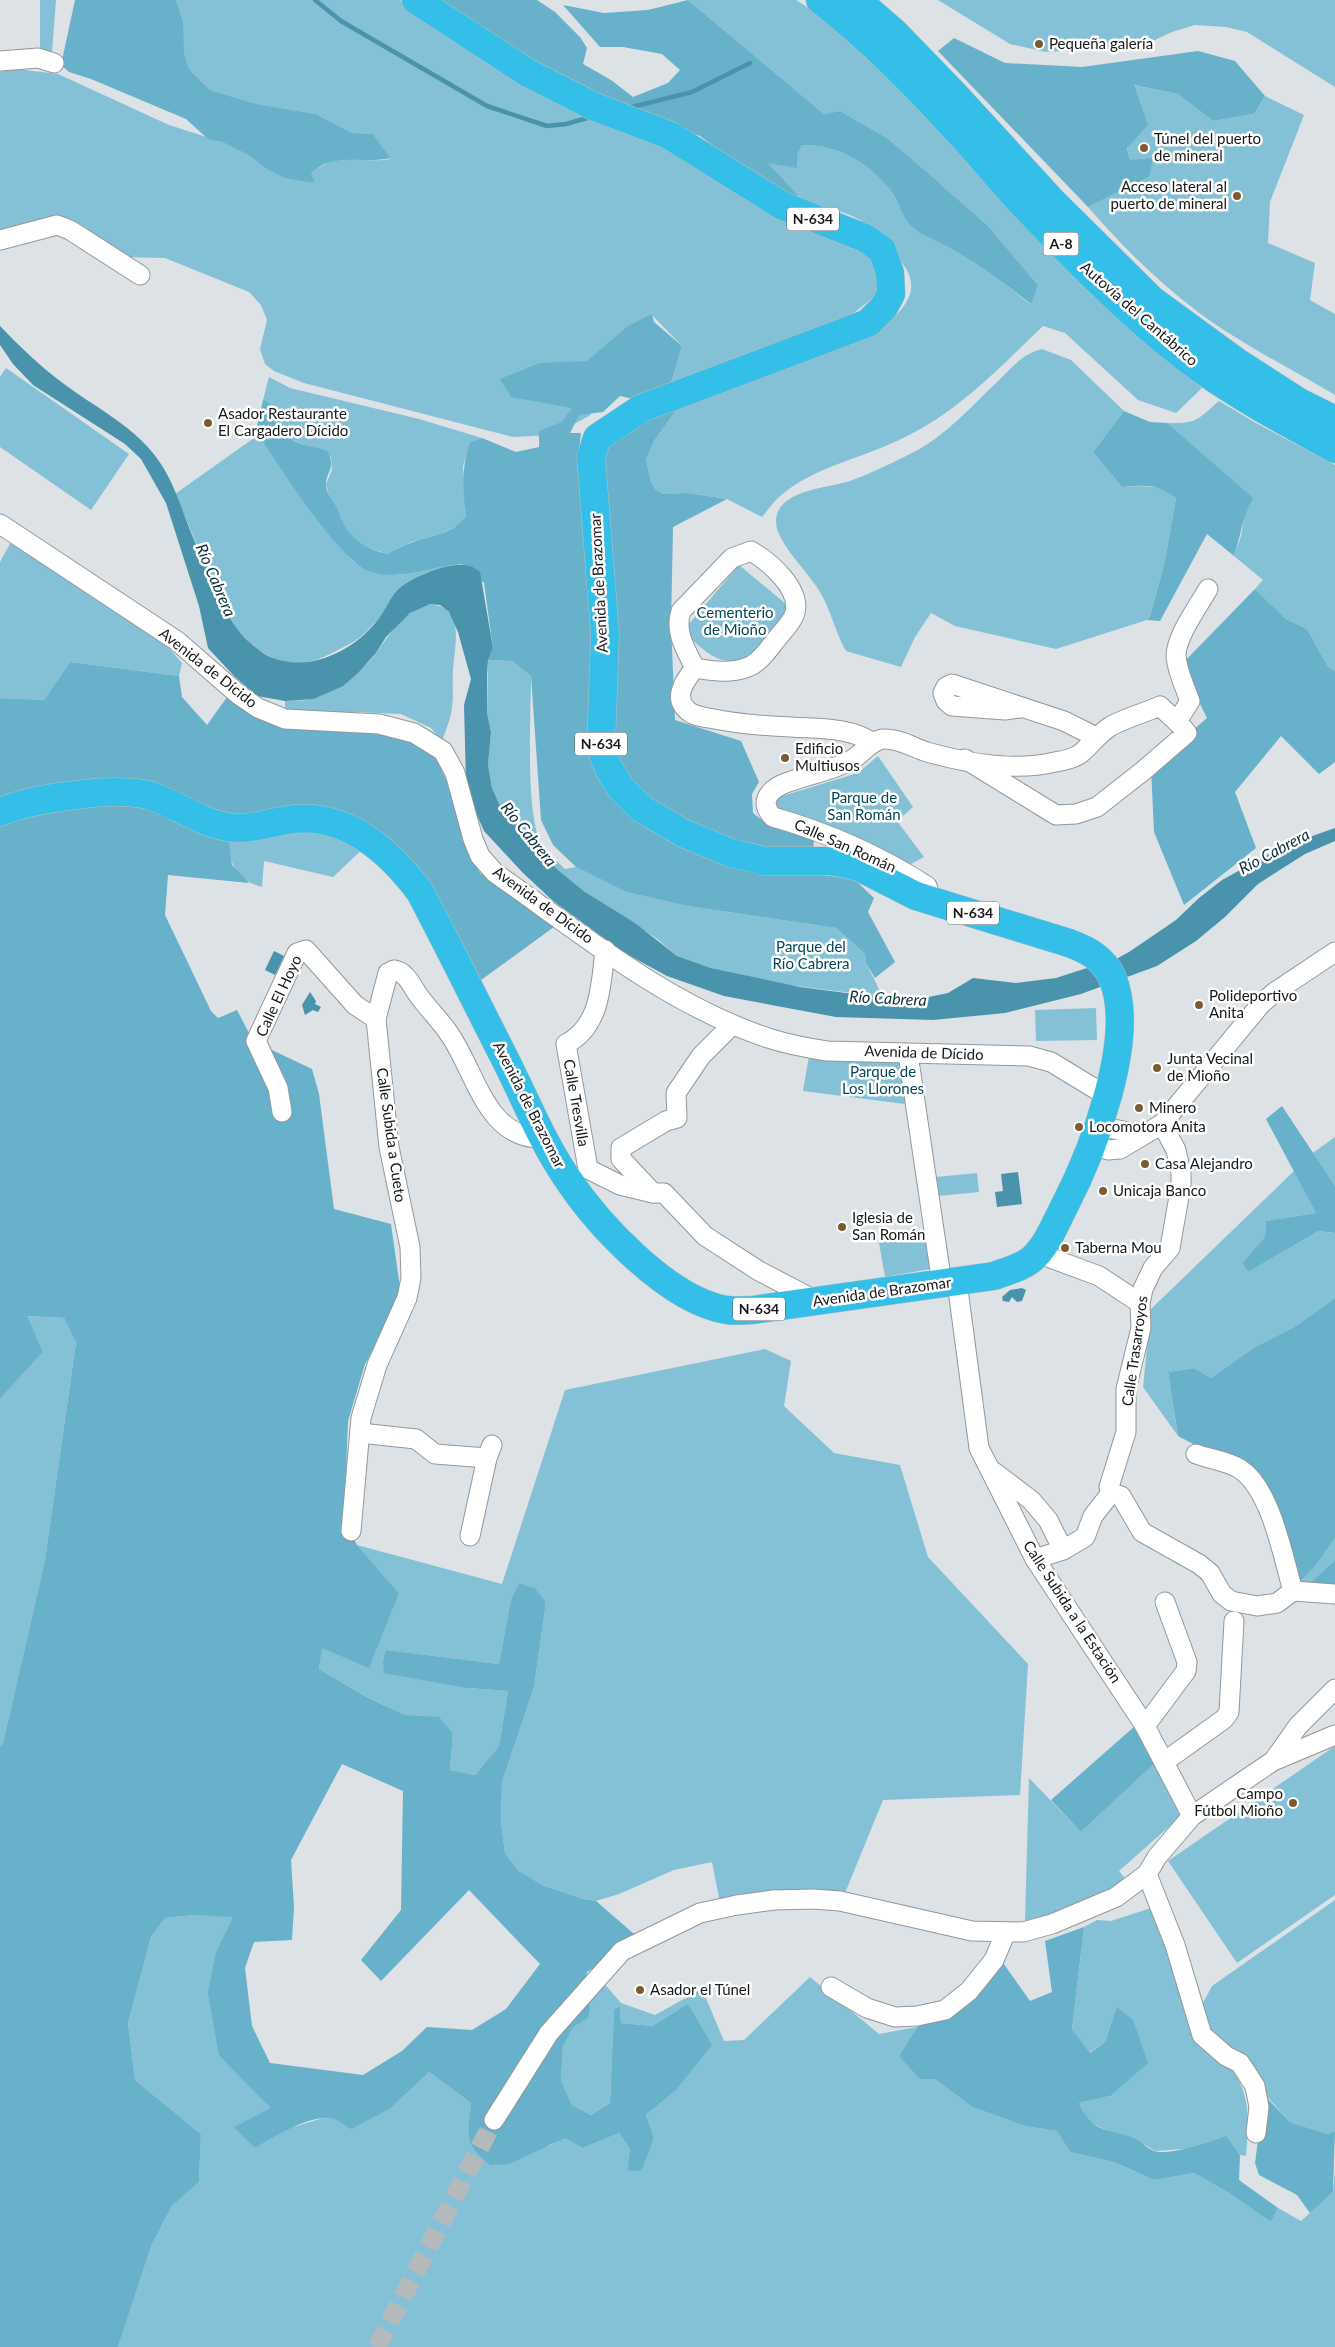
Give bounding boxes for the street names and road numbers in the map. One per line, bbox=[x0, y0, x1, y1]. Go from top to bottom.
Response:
road number: N-634 bbox=[787, 208, 839, 230]
road number: A-8 bbox=[1044, 232, 1078, 255]
street label: Autovía del Cantábrico bbox=[1077, 257, 1202, 369]
street label: Avenida de Brazomar bbox=[585, 512, 611, 653]
street label: Avenida de Dícido bbox=[156, 623, 261, 711]
road number: N-634 bbox=[575, 732, 627, 756]
street label: Calle San Román bbox=[792, 815, 899, 876]
street label: Avenida de Dícido bbox=[490, 862, 597, 947]
road number: N-634 bbox=[947, 901, 999, 924]
street label: Calle El Hoyo bbox=[251, 952, 305, 1039]
street label: Avenida de Brazomar bbox=[490, 1038, 570, 1171]
street label: Avenida de Dícido bbox=[864, 1041, 984, 1063]
street label: Calle Tresvilla bbox=[560, 1058, 594, 1148]
street label: Calle Subida a Cueto bbox=[374, 1066, 410, 1203]
street label: Avenida de Brazomar bbox=[812, 1272, 953, 1310]
street label: Calle Trasarroyos bbox=[1117, 1295, 1151, 1407]
road number: N-634 bbox=[733, 1298, 785, 1320]
street label: Calle Subida a la Estación bbox=[1020, 1537, 1126, 1686]

